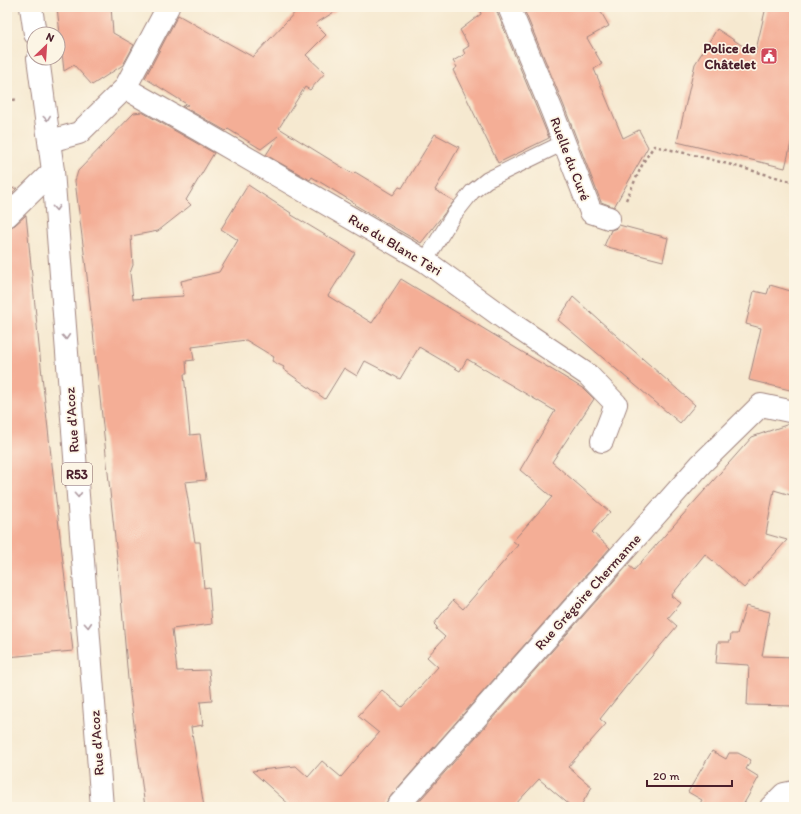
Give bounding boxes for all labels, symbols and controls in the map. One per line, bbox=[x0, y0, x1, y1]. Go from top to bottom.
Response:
north arrow bbox=[26, 26, 66, 66]
text: N bbox=[44, 30, 56, 45]
place label: Police de Châtelet bbox=[703, 40, 757, 73]
public building icon: Police de Châtelet bbox=[759, 46, 779, 66]
one-way arrow bbox=[42, 115, 51, 122]
street label: Ruelle du Curé bbox=[546, 115, 594, 203]
one-way arrow bbox=[52, 205, 61, 211]
street label: Rue du Blanc Tèri bbox=[345, 210, 445, 280]
one-way arrow bbox=[62, 334, 71, 340]
street label: Rue d'Acoz bbox=[61, 386, 83, 453]
road number: R53 bbox=[62, 463, 92, 485]
one-way arrow bbox=[74, 492, 83, 498]
street label: Rue Grégoire Chermanne bbox=[531, 530, 645, 654]
one-way arrow bbox=[84, 622, 93, 628]
street label: Rue d'Acoz bbox=[86, 709, 108, 776]
scale bar bbox=[647, 762, 732, 788]
text: 20 m bbox=[653, 769, 680, 783]

